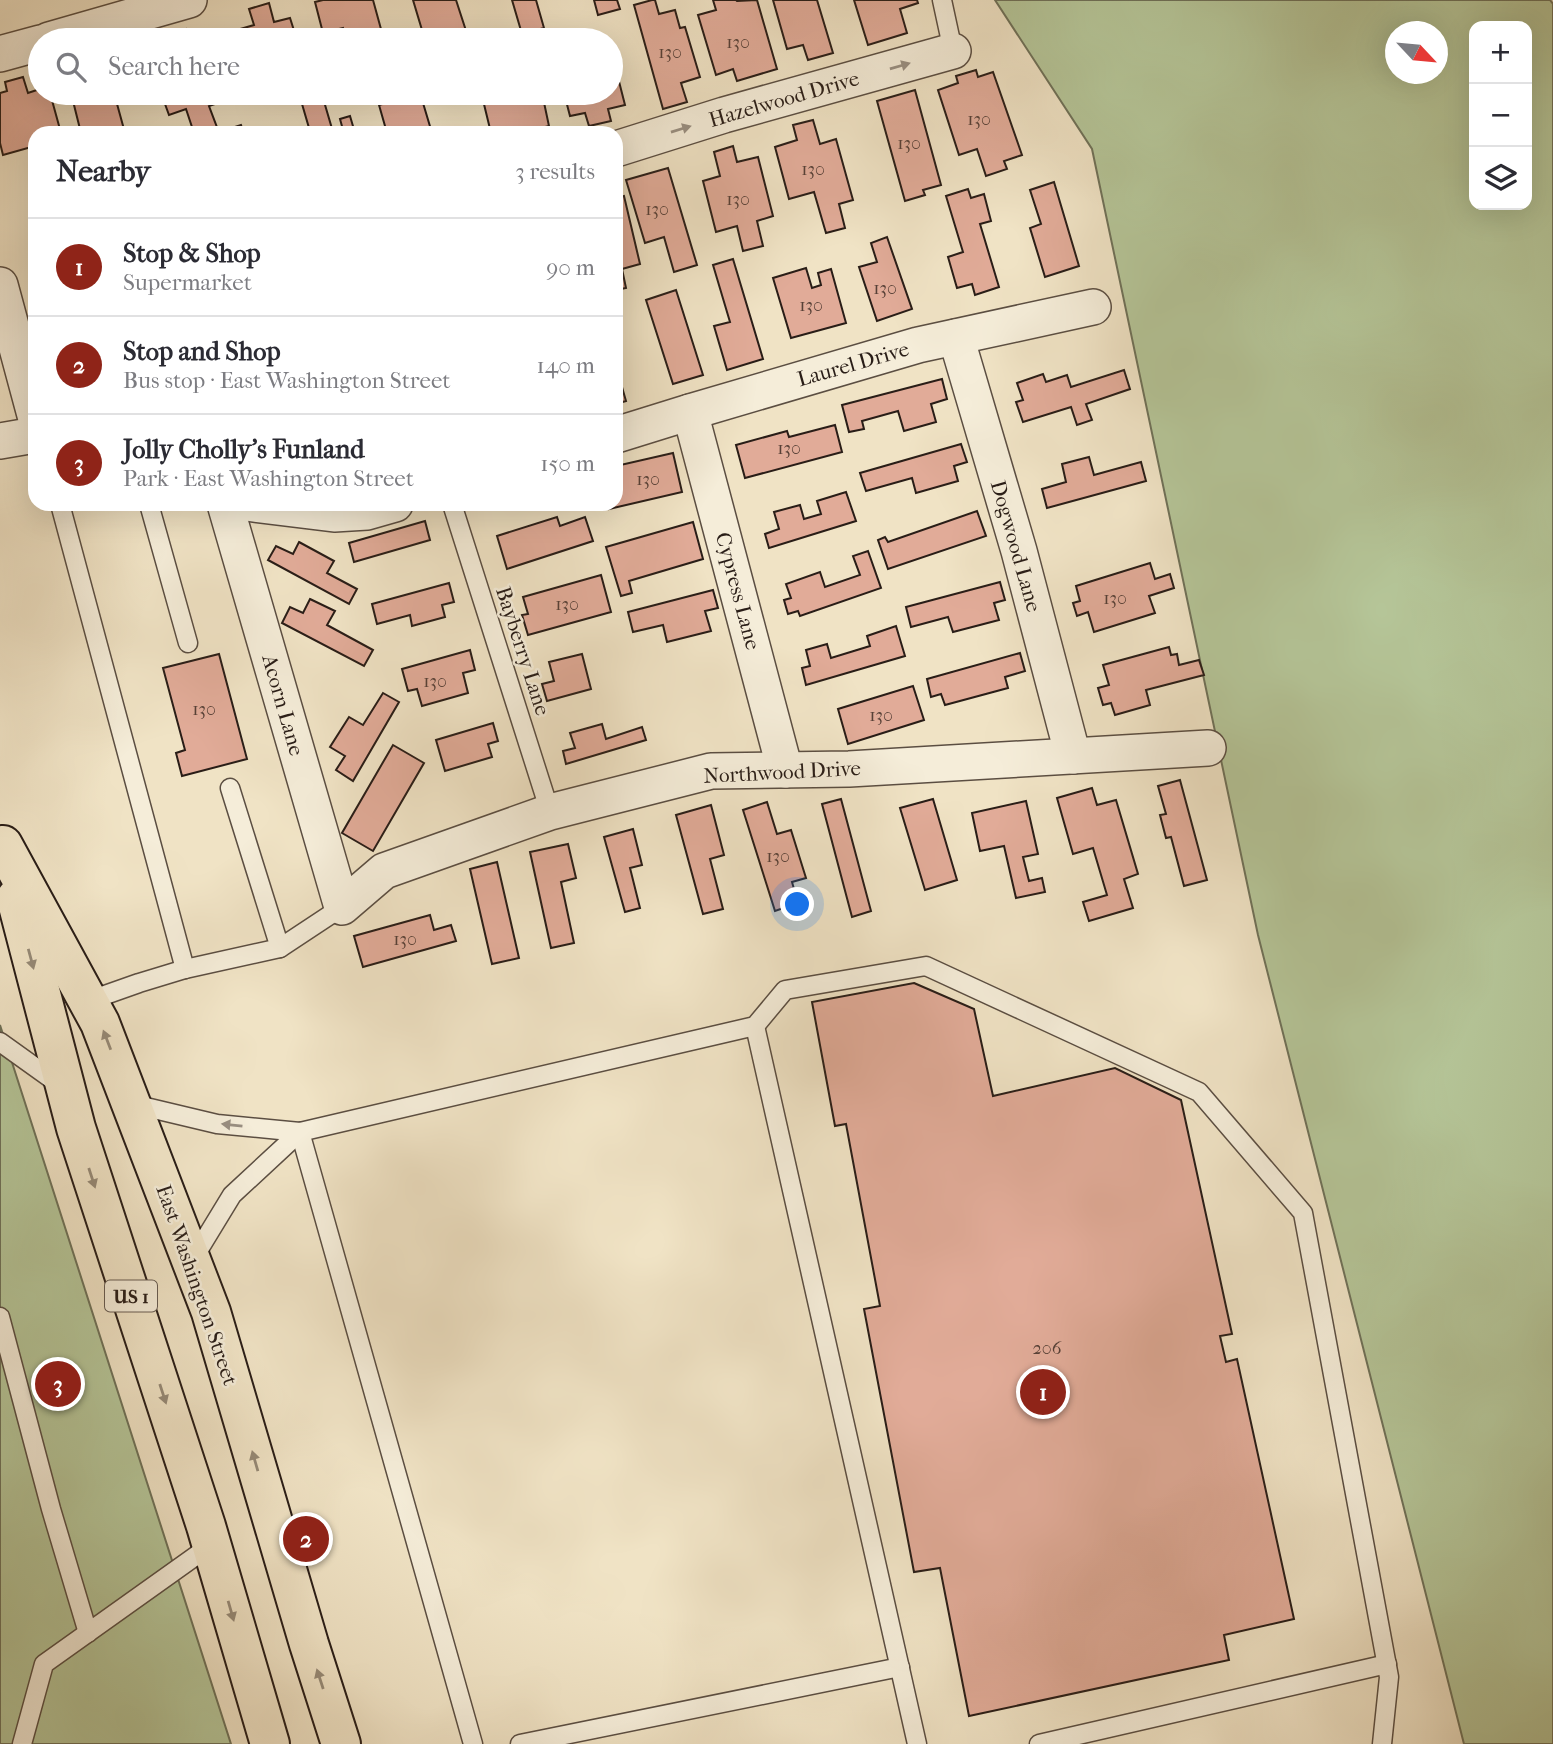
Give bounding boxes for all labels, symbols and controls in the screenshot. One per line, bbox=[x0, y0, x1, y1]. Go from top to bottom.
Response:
north arrow bbox=[1385, 21, 1448, 84]
map controls bbox=[1469, 21, 1532, 210]
button: + bbox=[1469, 21, 1532, 84]
search box bbox=[28, 28, 623, 105]
house number: 130 bbox=[726, 32, 750, 53]
house number: 130 bbox=[658, 42, 682, 63]
icon: search bbox=[52, 48, 90, 86]
text: Search here bbox=[108, 51, 240, 82]
one-way arrow bbox=[889, 60, 911, 71]
street label: Hazelwood Drive bbox=[706, 66, 862, 132]
button: − bbox=[1469, 84, 1532, 147]
house number: 130 bbox=[967, 109, 991, 130]
one-way arrow bbox=[671, 123, 692, 134]
house number: 130 bbox=[897, 133, 921, 154]
button: layers bbox=[1469, 147, 1532, 210]
text: Nearby bbox=[56, 154, 151, 189]
text: 3 results bbox=[515, 158, 595, 185]
house number: 130 bbox=[801, 159, 825, 180]
house number: 130 bbox=[726, 189, 750, 210]
house number: 130 bbox=[645, 199, 669, 220]
text: Stop & Shop bbox=[123, 238, 261, 269]
text: 1 bbox=[75, 254, 83, 281]
text: 90 m bbox=[546, 254, 595, 281]
text: Supermarket bbox=[123, 269, 252, 296]
house number: 130 bbox=[873, 278, 897, 299]
house number: 130 bbox=[799, 295, 823, 316]
text: Stop and Shop bbox=[123, 336, 281, 367]
street label: Laurel Drive bbox=[794, 337, 912, 391]
text: 2 bbox=[73, 352, 85, 379]
text: 140 m bbox=[536, 352, 595, 379]
text: Bus stop · East Washington Street bbox=[123, 367, 450, 394]
text: Jolly Cholly's Funland bbox=[123, 434, 364, 465]
house number: 130 bbox=[777, 438, 801, 459]
text: 3 bbox=[74, 450, 84, 477]
text: 150 m bbox=[540, 450, 595, 477]
text: Park · East Washington Street bbox=[123, 465, 414, 492]
house number: 130 bbox=[636, 469, 660, 490]
street label: Dogwood Lane bbox=[986, 477, 1046, 615]
street label: Cypress Lane bbox=[711, 530, 765, 652]
street label: Bayberry Lane bbox=[491, 584, 555, 718]
house number: 130 bbox=[1103, 588, 1127, 609]
house number: 130 bbox=[555, 594, 579, 615]
street label: Acorn Lane bbox=[257, 651, 309, 758]
house number: 130 bbox=[423, 671, 447, 692]
house number: 130 bbox=[192, 699, 216, 720]
house number: 130 bbox=[869, 705, 893, 726]
street label: Northwood Drive bbox=[703, 756, 861, 788]
house number: 130 bbox=[766, 846, 790, 867]
your location bbox=[780, 887, 814, 921]
house number: 130 bbox=[393, 929, 417, 950]
one-way arrow bbox=[26, 948, 37, 970]
one-way arrow bbox=[101, 1030, 112, 1051]
one-way arrow bbox=[221, 1119, 243, 1130]
one-way arrow bbox=[87, 1168, 98, 1189]
street label: East Washington Street bbox=[151, 1181, 243, 1389]
road number: US 1 bbox=[105, 1280, 157, 1312]
house number: 206 bbox=[1033, 1338, 1062, 1359]
pin: 3 bbox=[35, 1358, 81, 1410]
pin: 1 bbox=[1020, 1366, 1066, 1418]
one-way arrow bbox=[158, 1384, 169, 1405]
one-way arrow bbox=[249, 1450, 259, 1471]
pin: 2 bbox=[283, 1513, 329, 1565]
one-way arrow bbox=[226, 1601, 236, 1622]
one-way arrow bbox=[315, 1668, 325, 1689]

